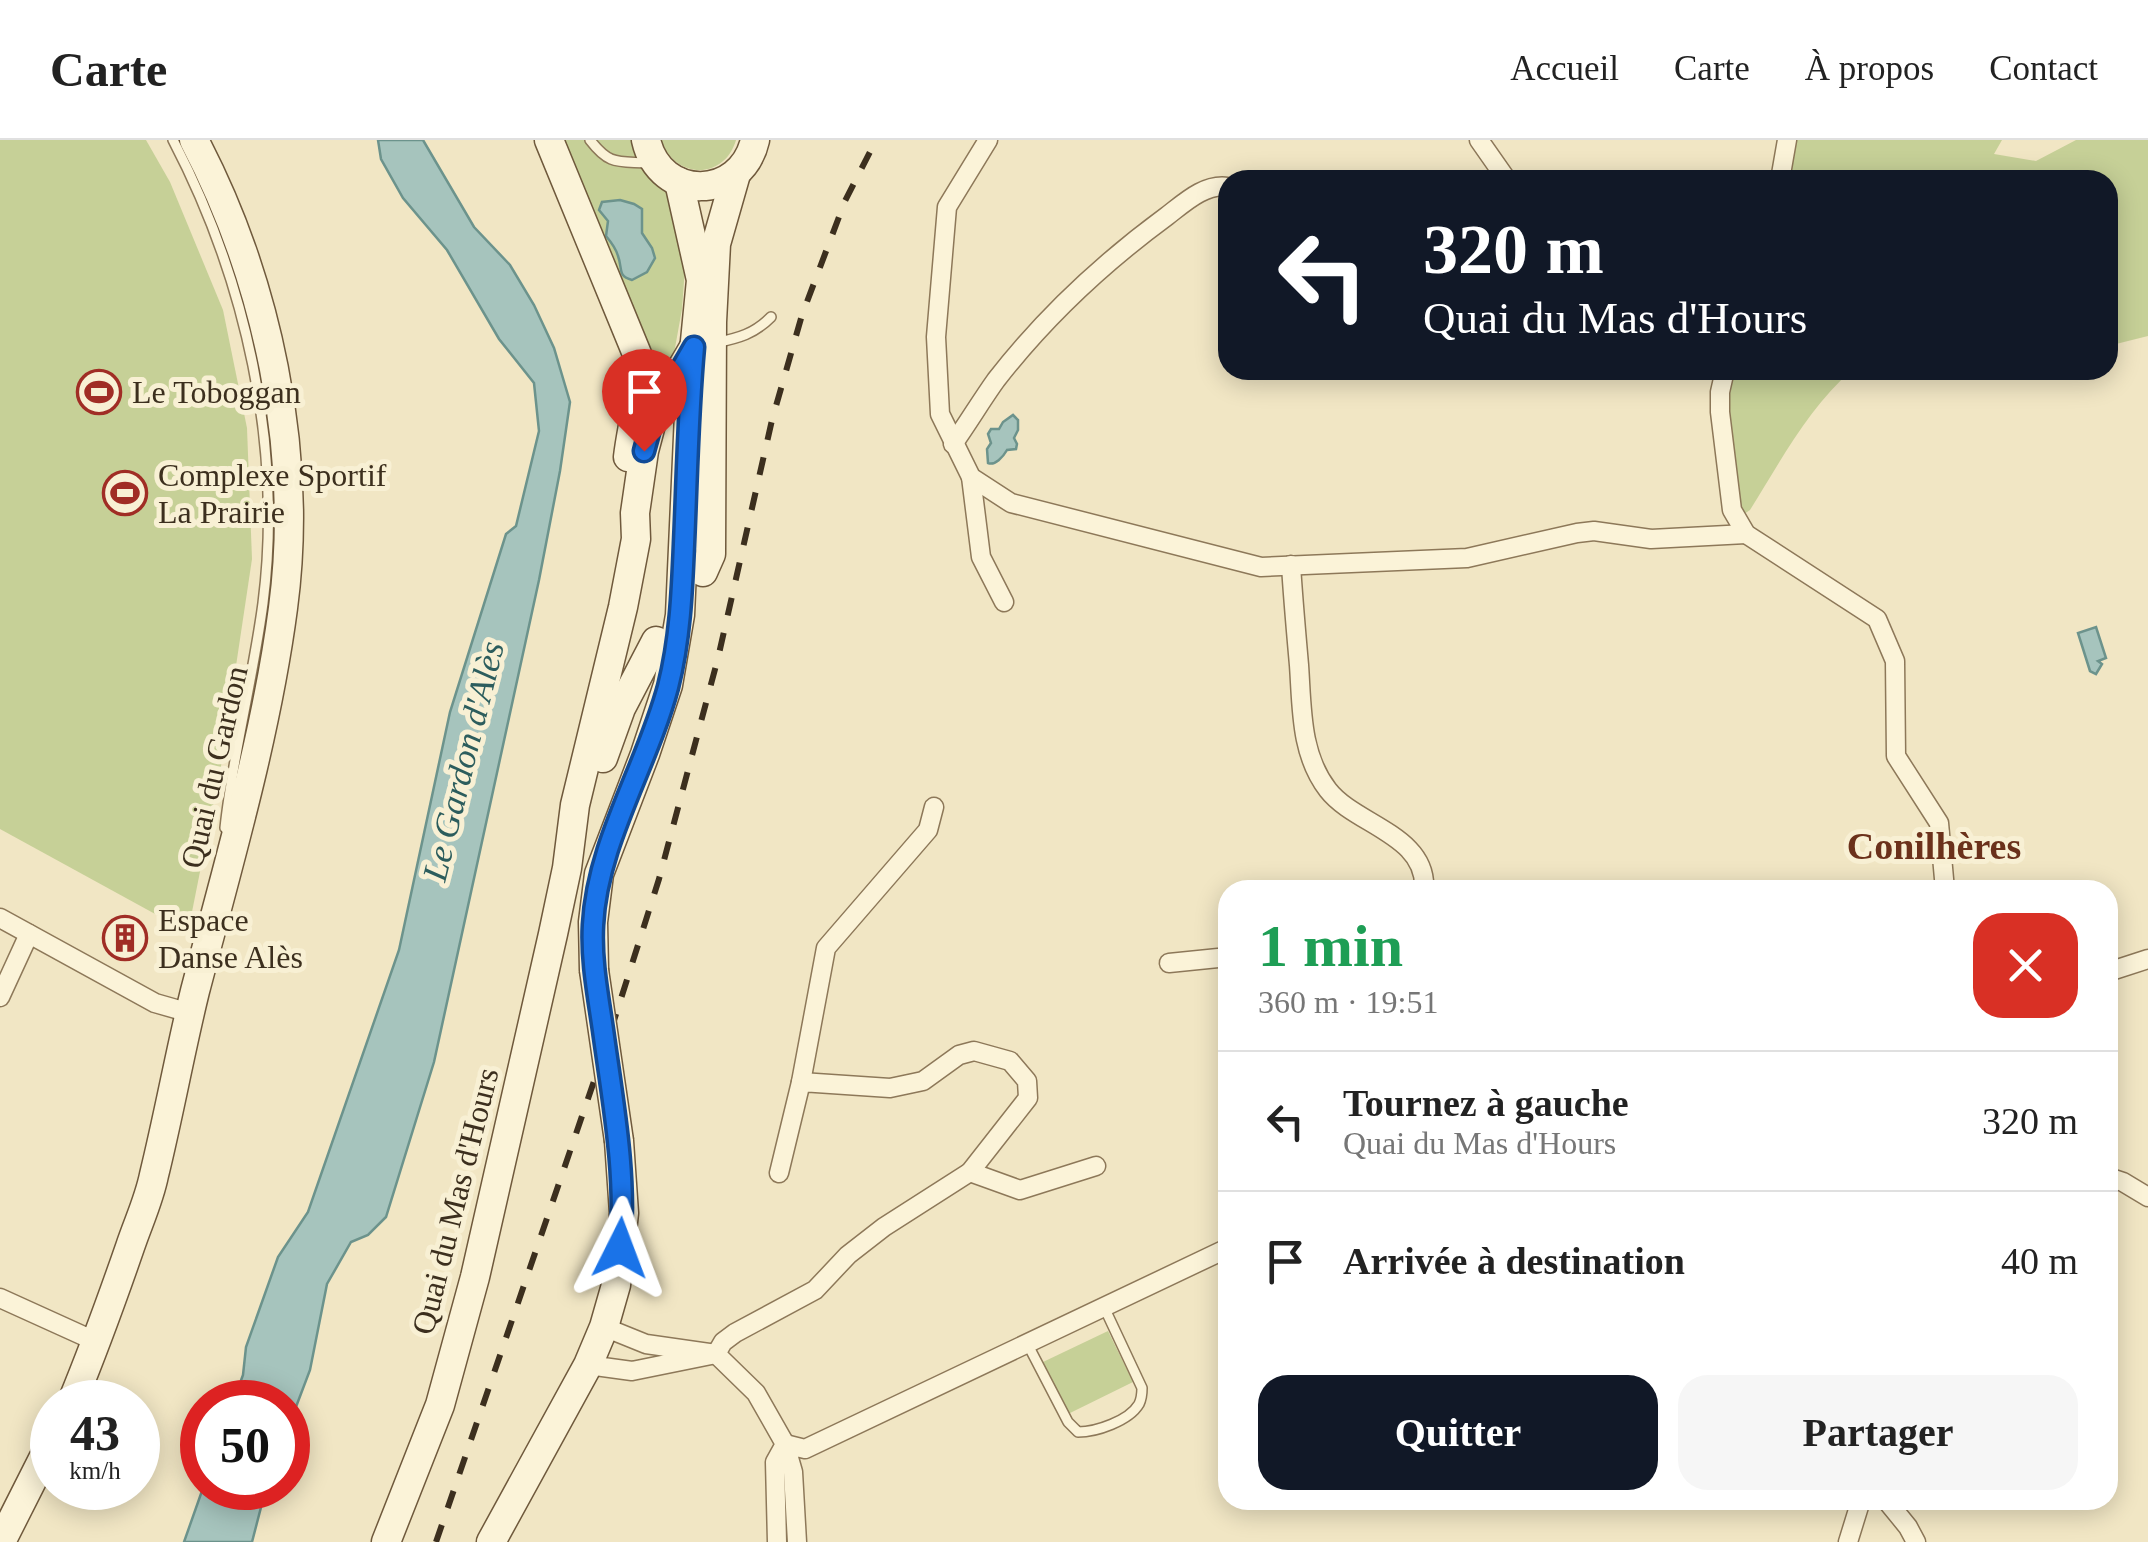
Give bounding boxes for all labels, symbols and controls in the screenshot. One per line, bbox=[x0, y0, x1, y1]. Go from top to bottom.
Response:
text: Carte bbox=[50, 43, 167, 96]
text: Accueil bbox=[1510, 49, 1619, 88]
text: Carte bbox=[1674, 49, 1750, 88]
text: À propos bbox=[1805, 49, 1934, 88]
text: Contact bbox=[1989, 49, 2098, 88]
icon: left bbox=[1258, 210, 1388, 340]
text: 320 m bbox=[1423, 211, 1604, 288]
text: Quai du Mas d'Hours bbox=[1423, 293, 1807, 343]
pin bbox=[602, 349, 687, 452]
icon: arrive bbox=[617, 364, 672, 419]
sports icon: Le Toboggan bbox=[76, 369, 122, 415]
place label: Le Toboggan bbox=[132, 374, 301, 410]
place label: Complexe Sportif La Prairie bbox=[158, 457, 387, 530]
sports icon: Complexe Sportif La Prairie bbox=[102, 470, 148, 516]
water label: Le Gardon d'Alès bbox=[415, 637, 512, 886]
street label: Quai du Gardon bbox=[173, 663, 255, 871]
district label: Conilhères bbox=[1847, 825, 2021, 867]
place label: Espace Danse Alès bbox=[158, 902, 303, 975]
text: 1 min bbox=[1258, 913, 1403, 979]
button: close bbox=[1973, 913, 2078, 1018]
building icon: Espace Danse Alès bbox=[102, 915, 148, 961]
text: 360 m · 19:51 bbox=[1258, 984, 1438, 1020]
street label: Quai du Mas d'Hours bbox=[404, 1064, 506, 1338]
text: Tournez à gauche bbox=[1343, 1082, 1629, 1124]
icon: left bbox=[1258, 1094, 1313, 1149]
text: 320 m bbox=[1982, 1100, 2078, 1142]
text: Quai du Mas d'Hours bbox=[1343, 1125, 1616, 1161]
position arrow bbox=[568, 1196, 672, 1300]
icon: arrive bbox=[1258, 1234, 1313, 1289]
text: Arrivée à destination bbox=[1343, 1240, 1685, 1282]
text: 40 m bbox=[2001, 1240, 2078, 1282]
button: Quitter bbox=[1258, 1375, 1658, 1490]
button: Partager bbox=[1678, 1375, 2078, 1490]
speed limit sign: 50 bbox=[180, 1380, 310, 1510]
text: 43 bbox=[70, 1405, 120, 1461]
text: km/h bbox=[69, 1457, 121, 1484]

